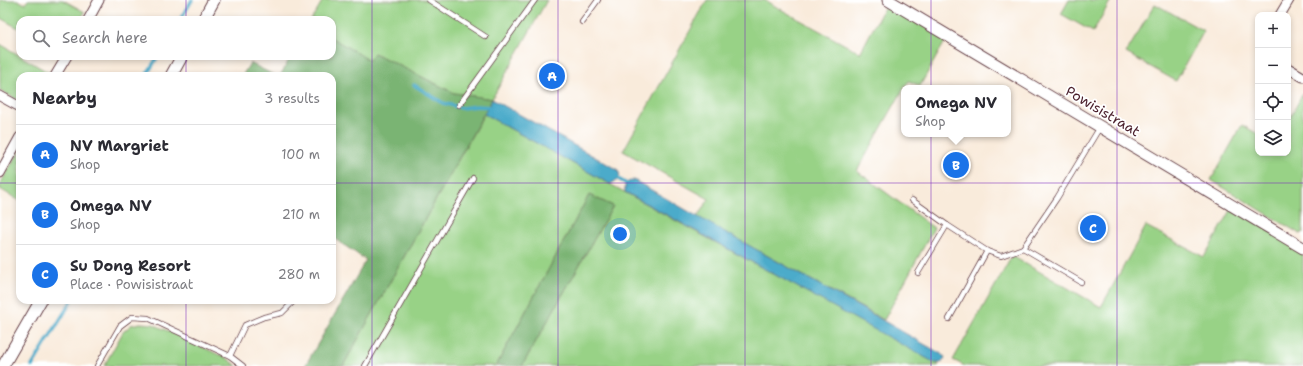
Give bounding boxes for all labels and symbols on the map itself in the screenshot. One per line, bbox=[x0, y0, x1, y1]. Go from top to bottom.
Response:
pin: A bbox=[539, 61, 565, 91]
street label: Powisistraat bbox=[1062, 82, 1144, 140]
pin: B bbox=[943, 150, 969, 180]
pin: C bbox=[1080, 213, 1106, 243]
your location bbox=[610, 224, 630, 244]

